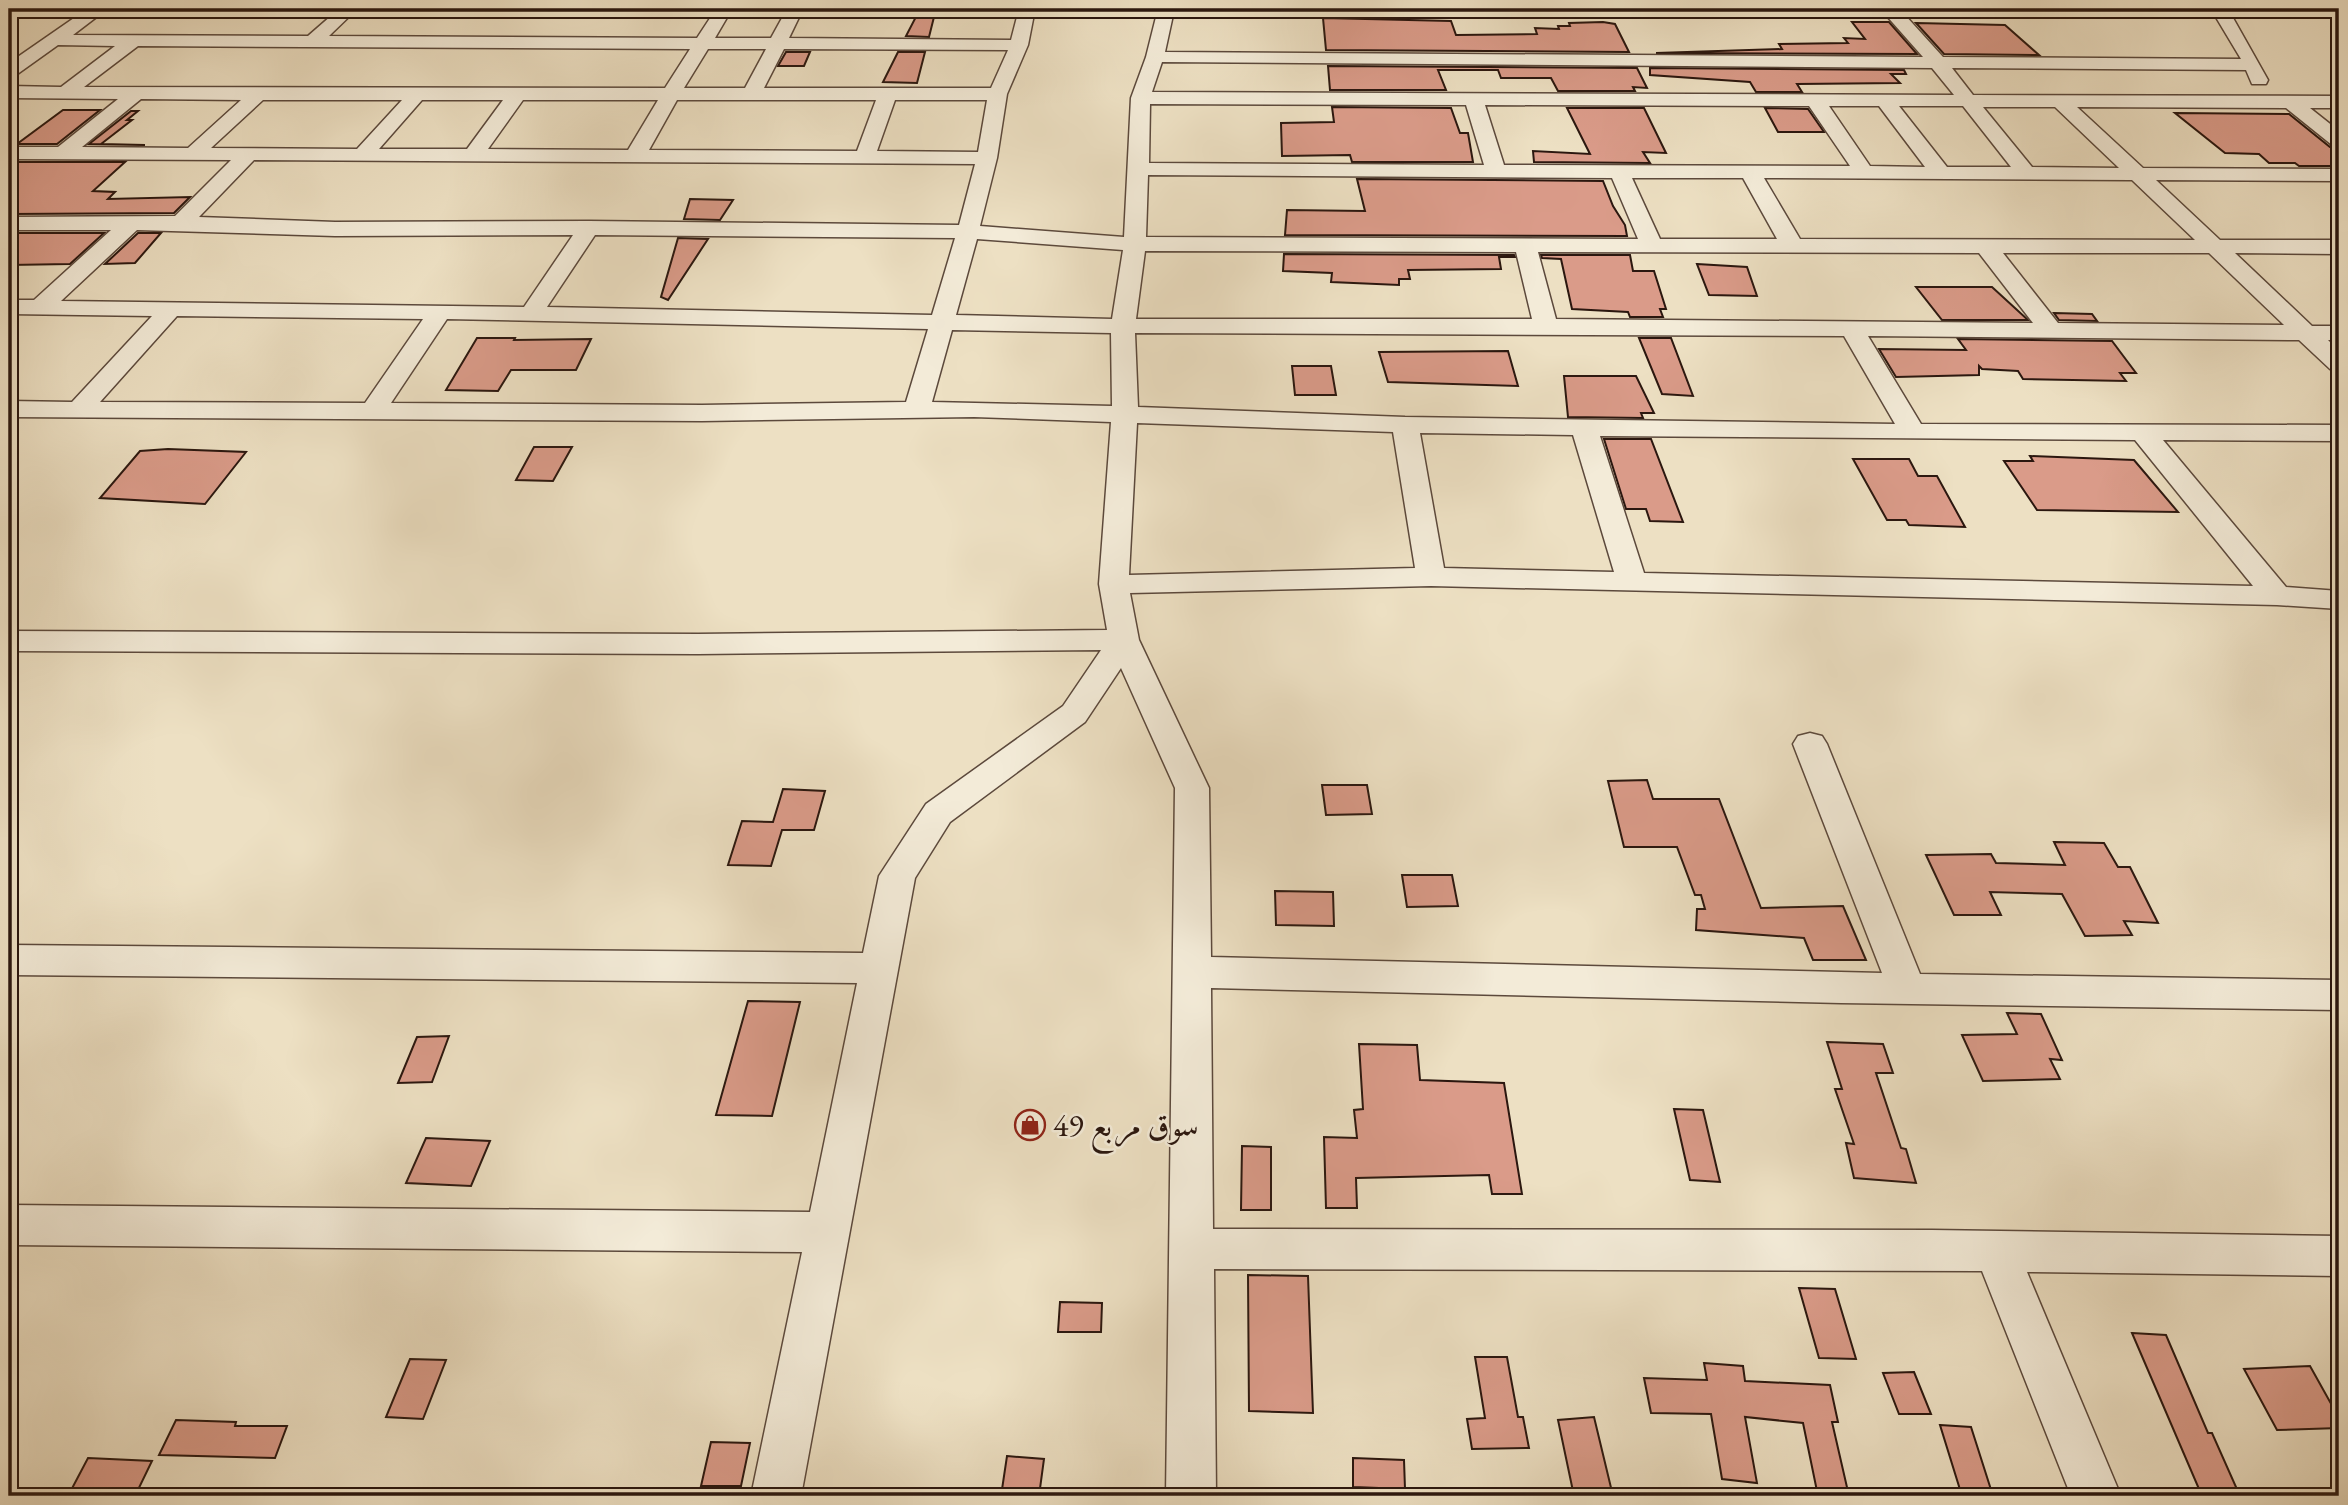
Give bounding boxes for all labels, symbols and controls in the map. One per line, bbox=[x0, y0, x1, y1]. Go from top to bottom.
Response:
place label: سوق مربع 49 bbox=[1053, 1104, 1199, 1154]
shop icon: سوق مربع 49 bbox=[1013, 1108, 1047, 1142]

